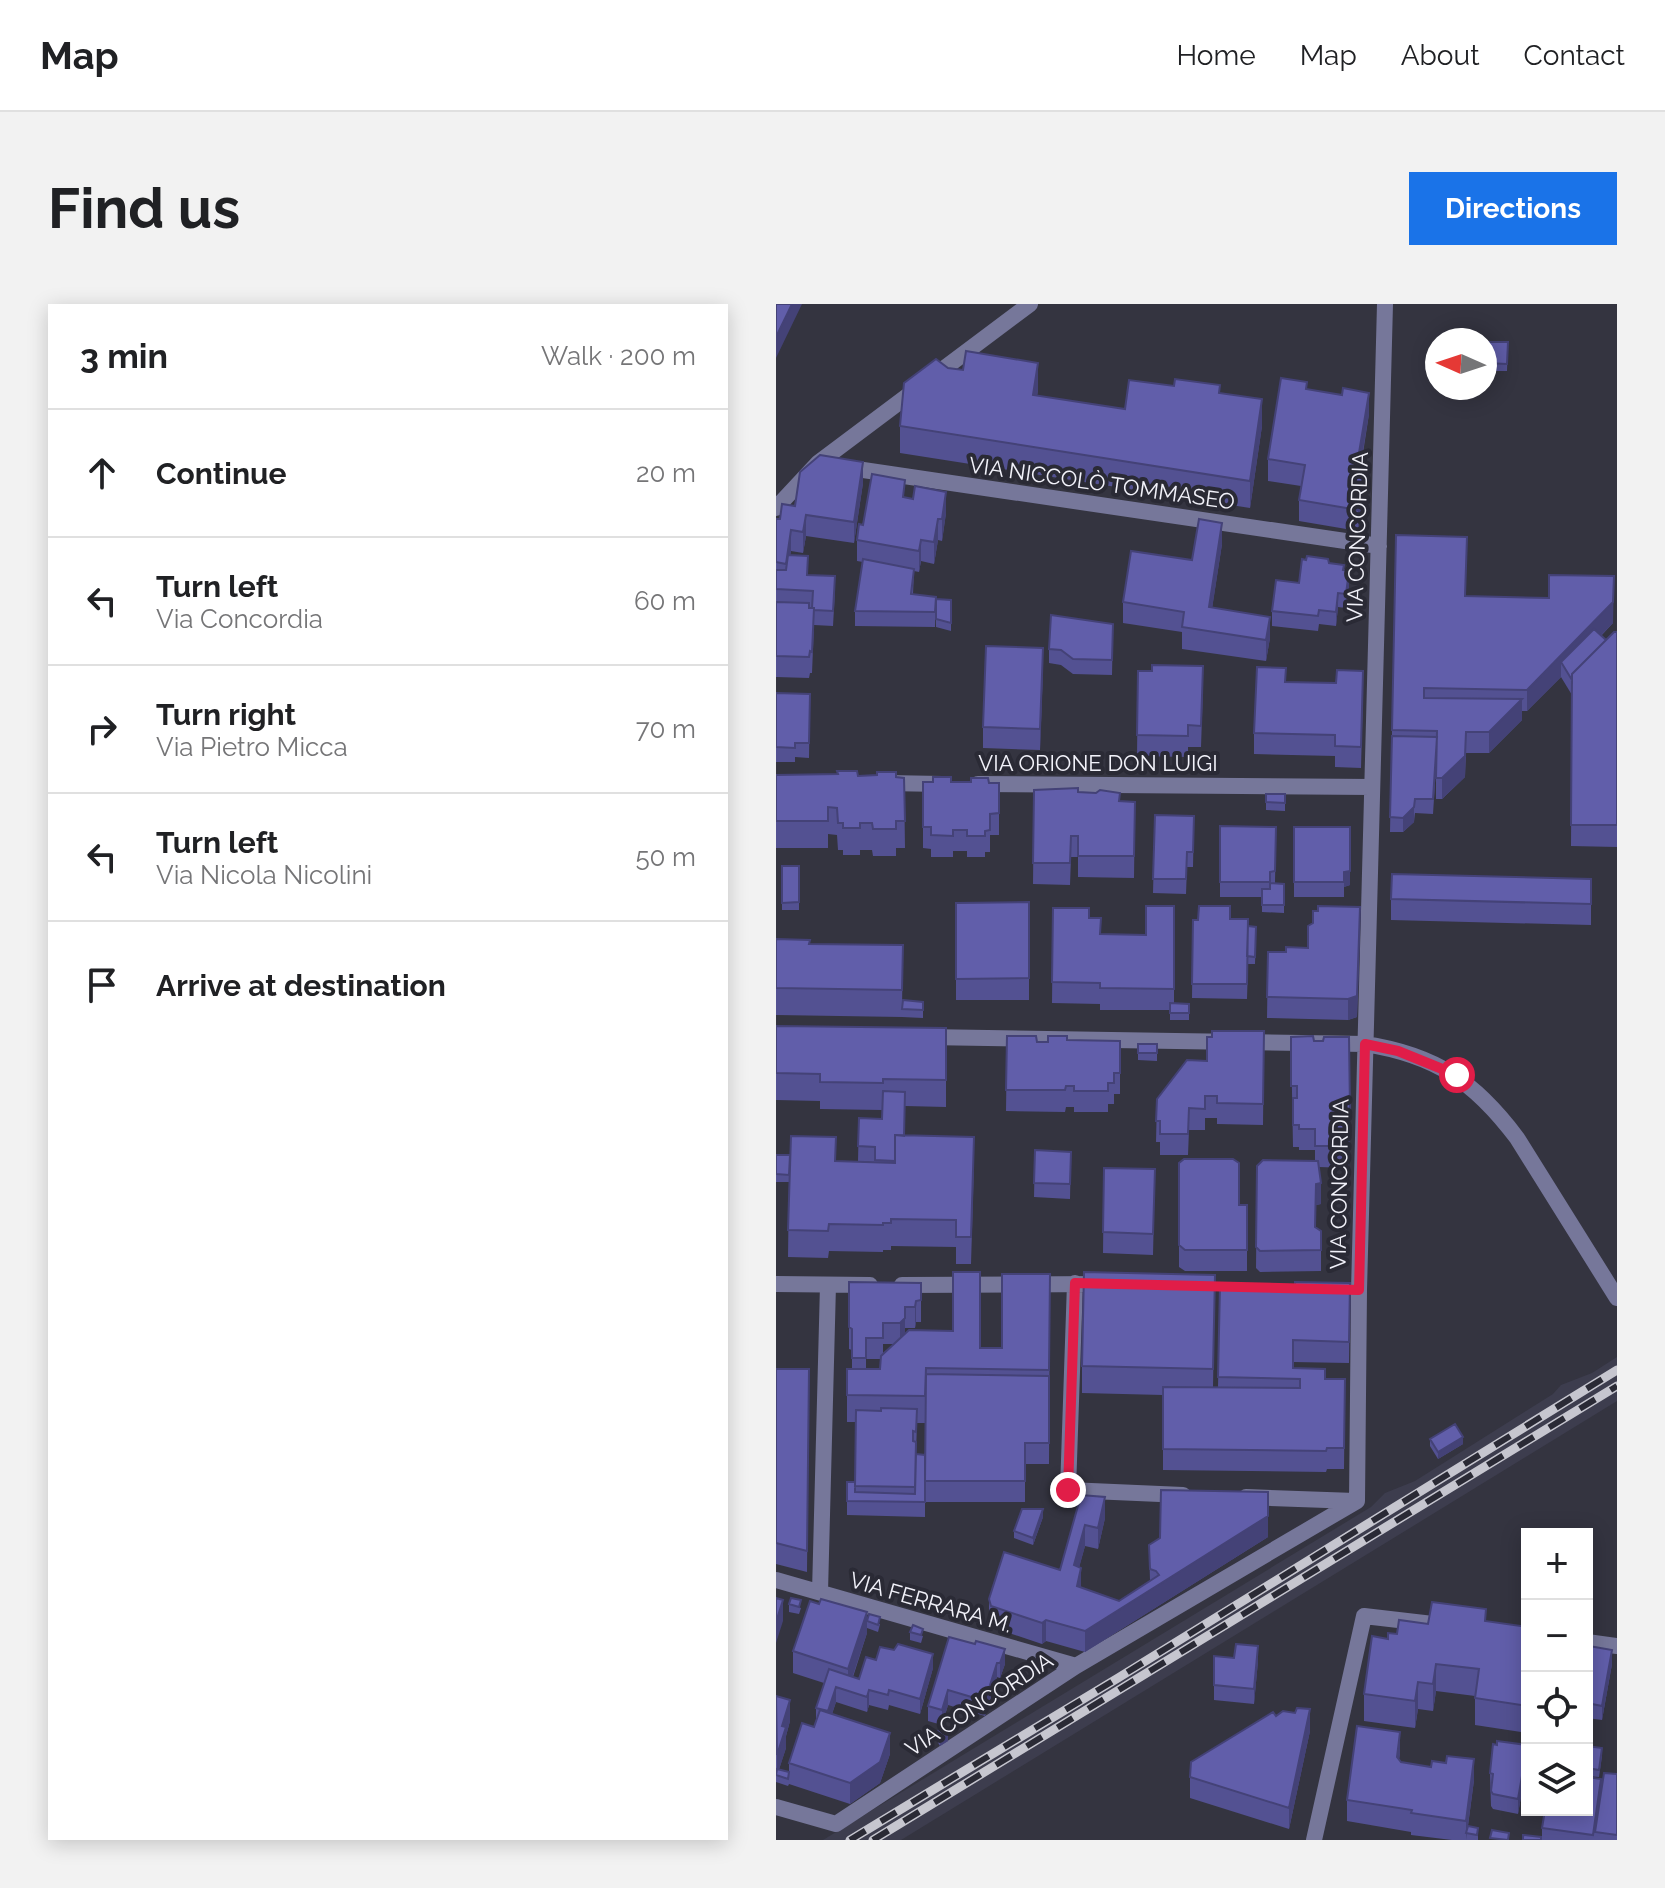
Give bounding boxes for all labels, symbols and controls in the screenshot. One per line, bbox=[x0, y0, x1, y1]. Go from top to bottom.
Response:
text: Map bbox=[40, 33, 119, 78]
text: Home bbox=[1176, 39, 1256, 72]
text: Map bbox=[1300, 39, 1357, 72]
text: About bbox=[1401, 39, 1480, 72]
text: Contact bbox=[1524, 39, 1625, 72]
button: Directions bbox=[1409, 172, 1617, 245]
text: Find us bbox=[48, 175, 240, 241]
north arrow bbox=[1425, 328, 1497, 400]
text: 3 min bbox=[80, 336, 168, 376]
text: Walk · 200 m bbox=[541, 341, 696, 371]
icon: ahead bbox=[80, 451, 124, 495]
street label: VIA NICCOLÒ TOMMASEO bbox=[967, 451, 1237, 515]
street label: VIA CONCORDIA bbox=[1341, 451, 1373, 623]
text: Continue bbox=[156, 456, 287, 491]
text: 20 m bbox=[636, 458, 696, 488]
text: Turn left bbox=[156, 569, 278, 604]
icon: left bbox=[80, 579, 124, 623]
text: 60 m bbox=[634, 586, 696, 616]
text: Via Concordia bbox=[156, 604, 323, 634]
text: Turn right bbox=[156, 697, 296, 732]
icon: right bbox=[80, 707, 124, 751]
text: 70 m bbox=[636, 714, 696, 744]
text: Via Pietro Micca bbox=[156, 732, 348, 762]
street label: VIA ORIONE DON LUIGI bbox=[978, 750, 1218, 776]
text: Turn left bbox=[156, 825, 278, 860]
icon: left bbox=[80, 835, 124, 879]
text: 50 m bbox=[635, 842, 696, 872]
text: Via Nicola Nicolini bbox=[156, 860, 372, 890]
icon: arrive bbox=[80, 963, 124, 1007]
text: Arrive at destination bbox=[156, 968, 446, 1003]
route start bbox=[1439, 1057, 1475, 1093]
street label: VIA CONCORDIA bbox=[1325, 1098, 1353, 1269]
route end bbox=[1050, 1472, 1086, 1508]
map controls bbox=[1521, 1528, 1593, 1816]
button: + bbox=[1521, 1528, 1593, 1600]
street label: VIA FERRARA M. bbox=[847, 1566, 1015, 1638]
button: − bbox=[1521, 1600, 1593, 1672]
street label: VIA CONCORDIA bbox=[900, 1647, 1058, 1761]
button: locate bbox=[1521, 1672, 1593, 1744]
button: layers bbox=[1521, 1744, 1593, 1816]

